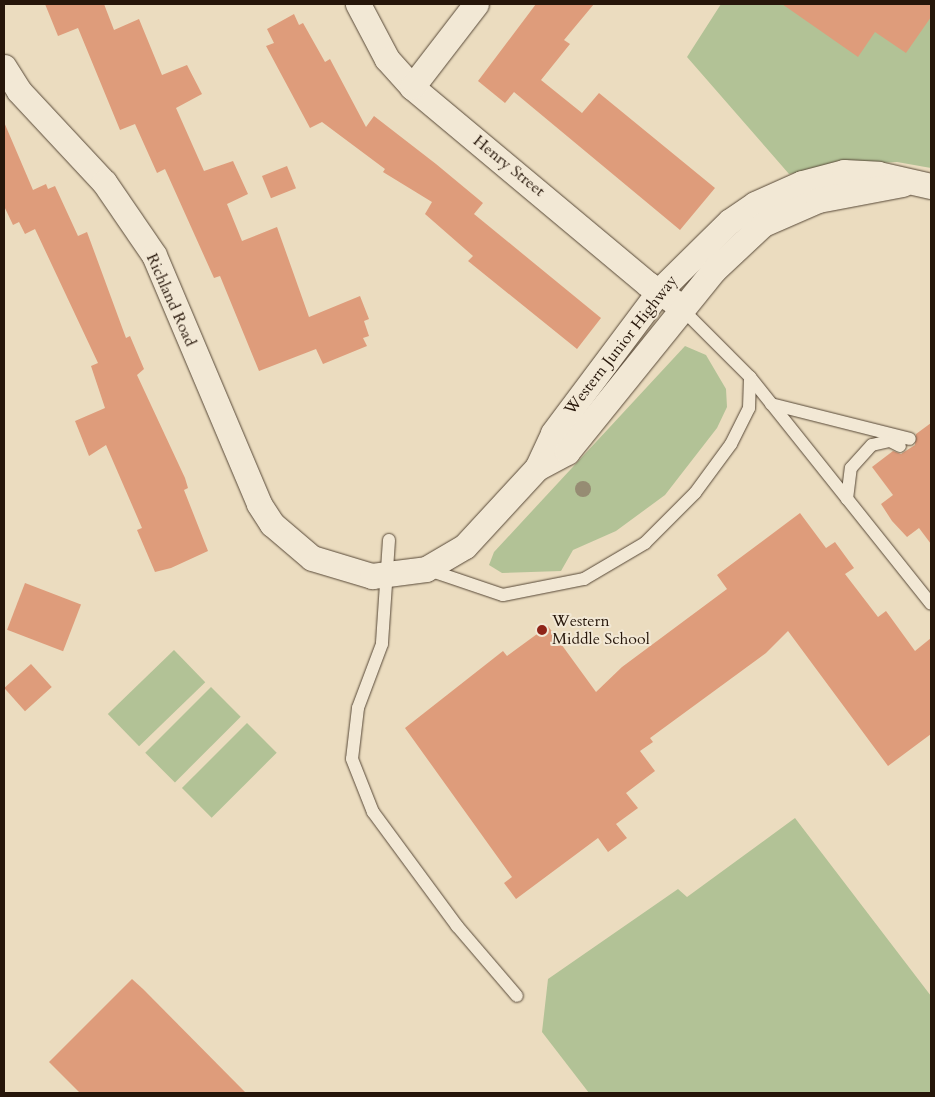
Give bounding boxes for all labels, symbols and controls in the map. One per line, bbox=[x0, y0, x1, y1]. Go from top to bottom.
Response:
street label: Henry Street bbox=[469, 131, 549, 201]
street label: Richland Road bbox=[142, 251, 200, 349]
street label: Western Junior Highway bbox=[560, 271, 682, 419]
place label: Western Middle School bbox=[552, 611, 650, 649]
marker: Western Middle School bbox=[536, 624, 548, 636]

